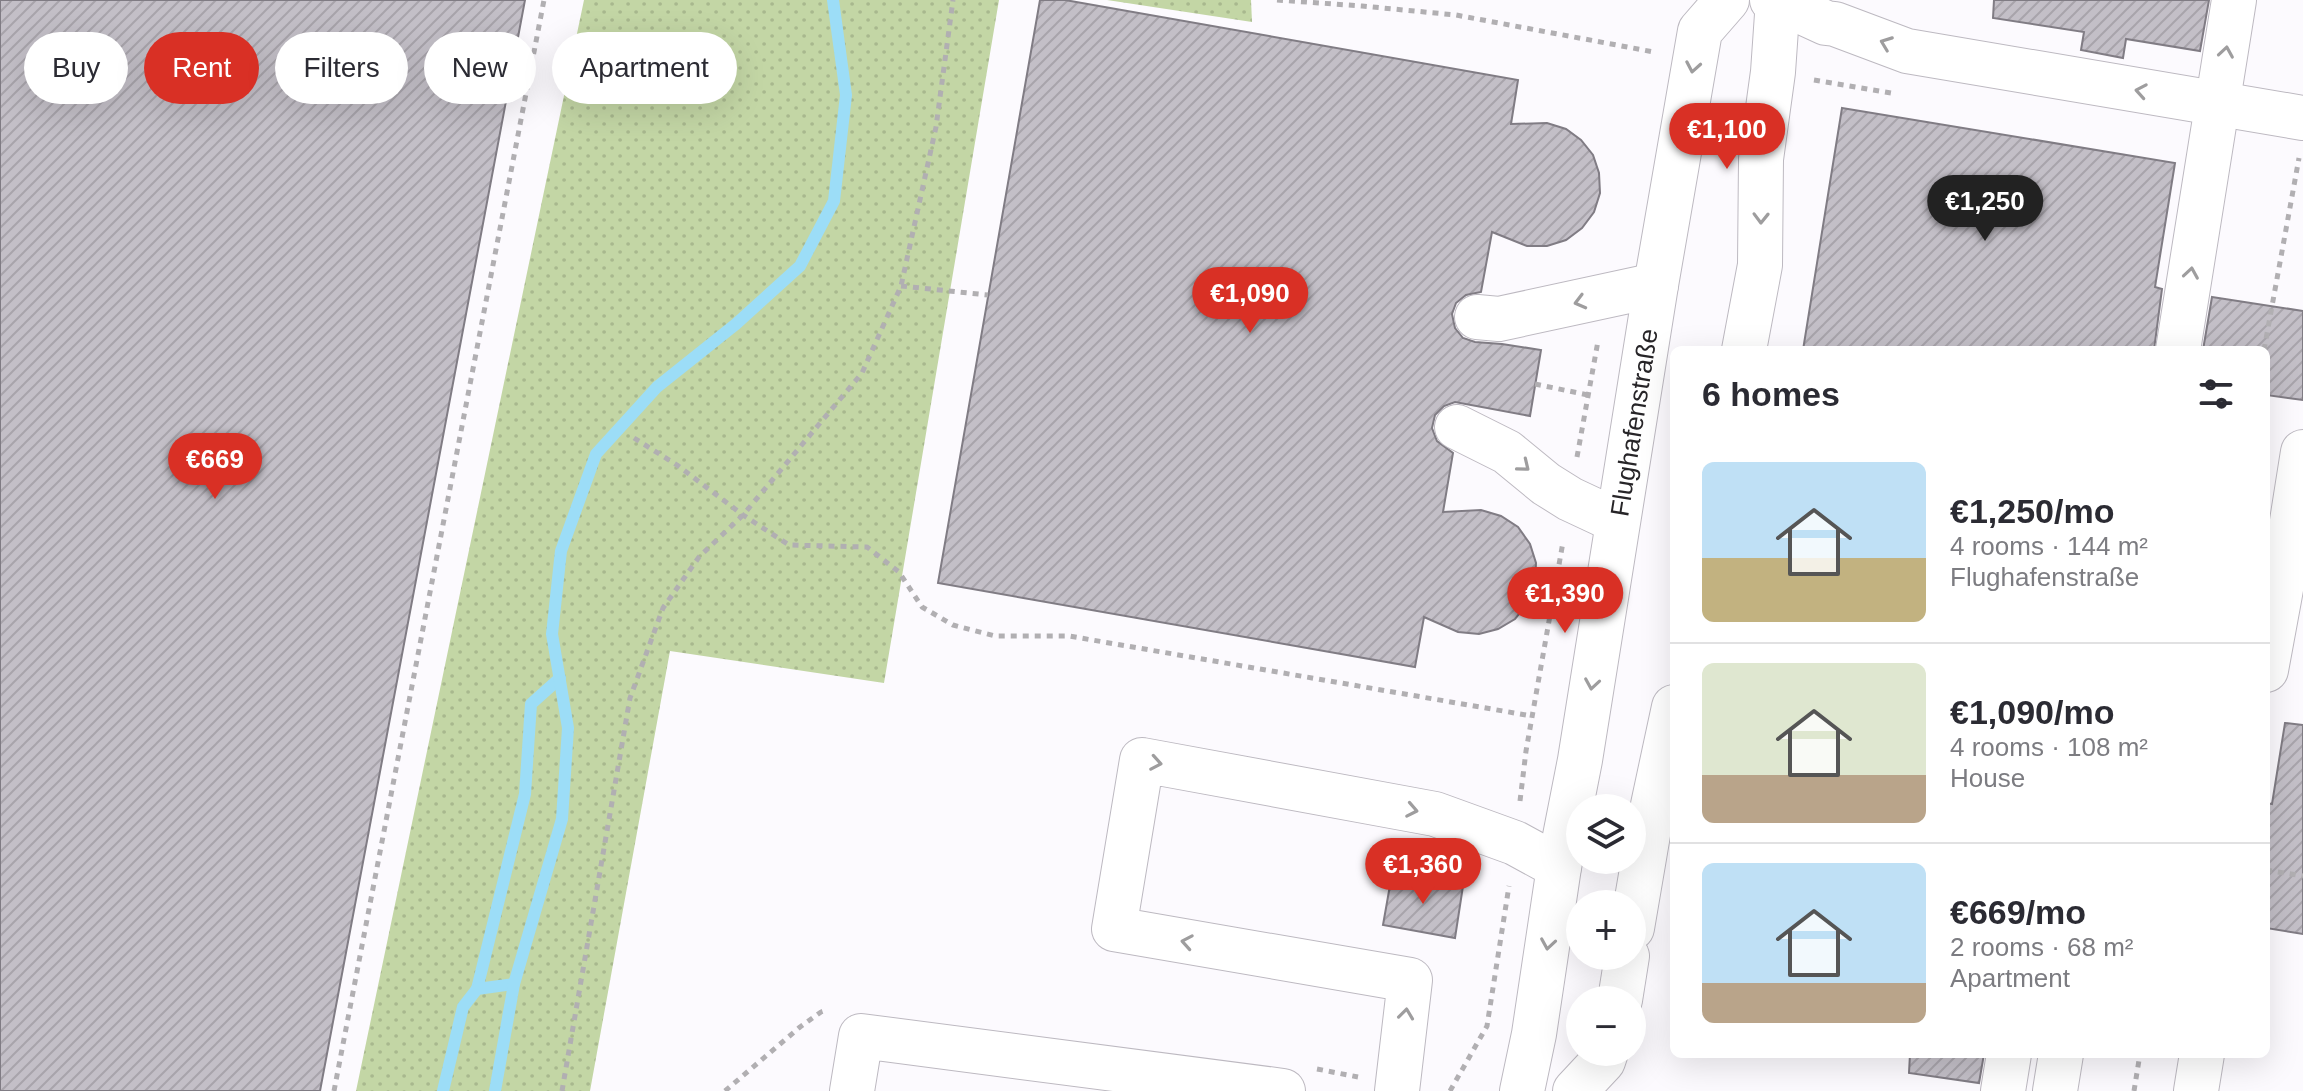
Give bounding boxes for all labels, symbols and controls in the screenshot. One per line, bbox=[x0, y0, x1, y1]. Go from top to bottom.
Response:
chip: Buy bbox=[24, 32, 128, 104]
chip: Rent bbox=[144, 32, 259, 104]
chip: Filters bbox=[275, 32, 408, 104]
chip: New bbox=[424, 32, 536, 104]
chip: Apartment bbox=[552, 32, 737, 104]
one-way arrow bbox=[1880, 36, 1894, 53]
one-way arrow bbox=[2217, 45, 2234, 59]
one-way arrow bbox=[1686, 61, 1703, 74]
one-way arrow bbox=[2134, 84, 2148, 101]
pin: €1,100 bbox=[1662, 103, 1792, 171]
text: €1,100 bbox=[1687, 114, 1767, 144]
pin: €1,250 bbox=[1920, 175, 2050, 243]
text: €1,250 bbox=[1945, 186, 2025, 216]
one-way arrow bbox=[1752, 212, 1769, 225]
one-way arrow bbox=[2181, 266, 2198, 280]
pin: €1,090 bbox=[1185, 267, 1315, 335]
text: €1,090 bbox=[1210, 278, 1290, 308]
one-way arrow bbox=[1574, 292, 1587, 309]
street label: Flughafenstraße bbox=[1604, 327, 1664, 518]
icon: filters bbox=[2194, 372, 2238, 416]
text: 6 homes bbox=[1702, 375, 1840, 413]
pin: €669 bbox=[168, 433, 262, 501]
text: €669 bbox=[186, 444, 244, 474]
one-way arrow bbox=[1515, 456, 1530, 471]
text: €1,250/mo bbox=[1950, 492, 2114, 530]
icon: home bbox=[1766, 494, 1862, 590]
text: 4 rooms · 144 m² bbox=[1950, 531, 2148, 561]
text: Flughafenstraße bbox=[1950, 562, 2139, 592]
pin: €1,390 bbox=[1500, 567, 1630, 635]
text: €1,390 bbox=[1525, 578, 1605, 608]
one-way arrow bbox=[1584, 678, 1601, 691]
text: €1,090/mo bbox=[1950, 693, 2114, 731]
icon: home bbox=[1766, 695, 1862, 791]
text: 4 rooms · 108 m² bbox=[1950, 732, 2148, 762]
one-way arrow bbox=[1149, 753, 1163, 770]
text: House bbox=[1950, 763, 2025, 793]
map controls bbox=[1566, 794, 1646, 1066]
button: layers bbox=[1566, 794, 1646, 874]
one-way arrow bbox=[1405, 801, 1418, 818]
pin: €1,360 bbox=[1358, 838, 1488, 906]
text: €1,360 bbox=[1383, 849, 1463, 879]
button: + bbox=[1566, 890, 1646, 970]
text: €669/mo bbox=[1950, 893, 2086, 931]
icon: home bbox=[1766, 895, 1862, 991]
text: 2 rooms · 68 m² bbox=[1950, 932, 2134, 962]
one-way arrow bbox=[1181, 934, 1194, 951]
one-way arrow bbox=[1540, 937, 1557, 951]
text: Apartment bbox=[1950, 963, 2070, 993]
button: − bbox=[1566, 986, 1646, 1066]
one-way arrow bbox=[1397, 1007, 1414, 1020]

